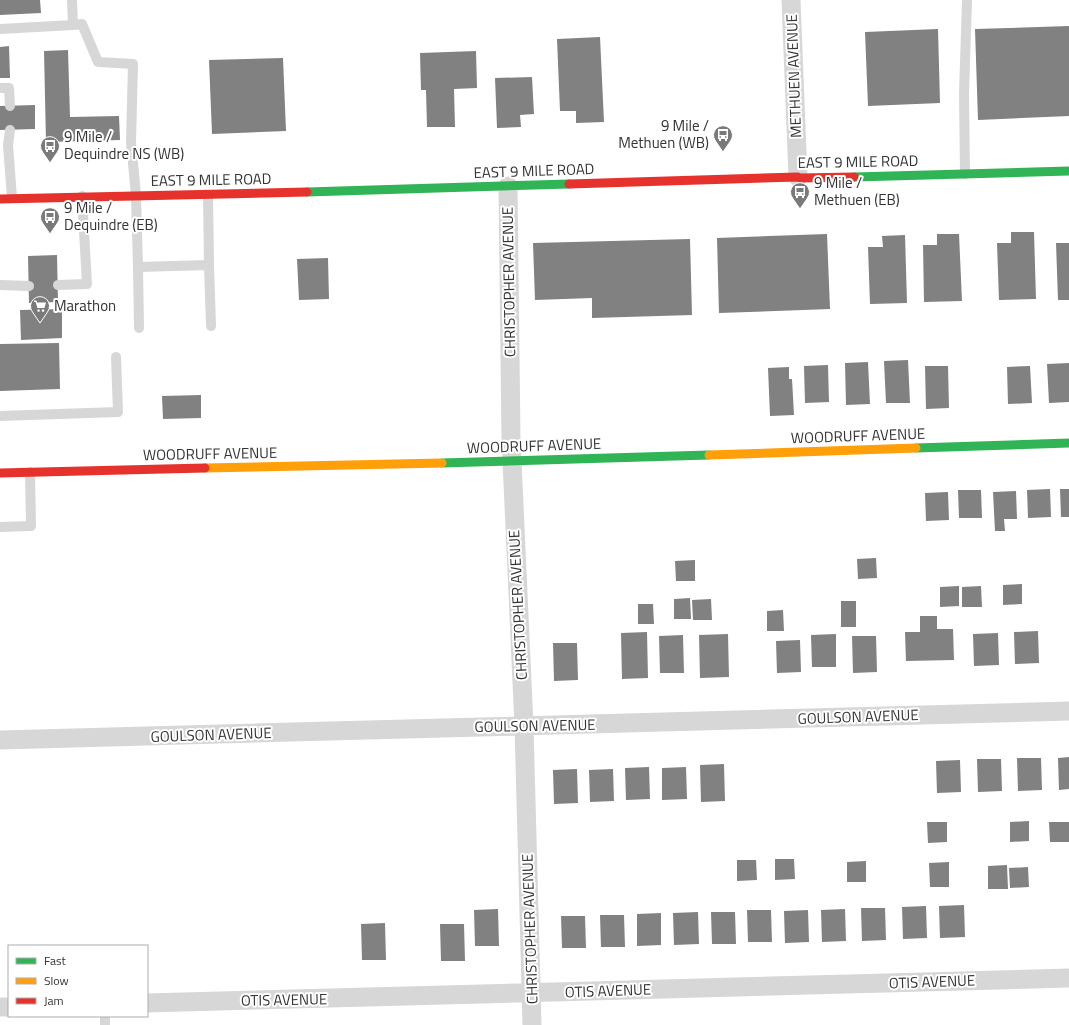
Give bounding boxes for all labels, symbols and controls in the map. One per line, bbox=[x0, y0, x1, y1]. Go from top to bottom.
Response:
street label: METHUEN AVENUE bbox=[780, 14, 807, 138]
place label: 9 Mile / Methuen (WB) bbox=[618, 114, 709, 154]
bus stop icon: 9 Mile / Methuen (WB) bbox=[712, 124, 734, 152]
place label: 9 Mile / Dequindre NS (WB) bbox=[64, 125, 184, 165]
bus stop icon: 9 Mile / Dequindre NS (WB) bbox=[39, 135, 61, 163]
street label: EAST 9 MILE ROAD bbox=[797, 149, 919, 174]
street label: EAST 9 MILE ROAD bbox=[473, 157, 595, 184]
street label: EAST 9 MILE ROAD bbox=[150, 167, 272, 192]
place label: 9 Mile / Methuen (EB) bbox=[814, 171, 900, 211]
bus stop icon: 9 Mile / Methuen (EB) bbox=[789, 181, 811, 209]
place label: 9 Mile / Dequindre (EB) bbox=[64, 196, 158, 236]
bus stop icon: 9 Mile / Dequindre (EB) bbox=[39, 206, 61, 234]
street label: CHRISTOPHER AVENUE bbox=[496, 207, 521, 357]
place label: Marathon bbox=[54, 294, 116, 317]
supermarket icon: Marathon bbox=[29, 295, 51, 323]
street label: WOODRUFF AVENUE bbox=[790, 422, 926, 449]
street label: WOODRUFF AVENUE bbox=[466, 432, 602, 459]
street label: WOODRUFF AVENUE bbox=[143, 441, 277, 466]
street label: CHRISTOPHER AVENUE bbox=[502, 529, 533, 681]
street label: GOULSON AVENUE bbox=[797, 703, 919, 730]
street label: GOULSON AVENUE bbox=[474, 713, 596, 738]
street label: GOULSON AVENUE bbox=[150, 721, 272, 748]
street label: CHRISTOPHER AVENUE bbox=[515, 853, 544, 1005]
legend bbox=[8, 945, 148, 1017]
text: Fast bbox=[44, 951, 67, 970]
street label: OTIS AVENUE bbox=[888, 969, 975, 994]
text: Slow bbox=[44, 971, 69, 990]
street label: OTIS AVENUE bbox=[564, 978, 651, 1003]
street label: OTIS AVENUE bbox=[241, 987, 327, 1012]
text: Jam bbox=[44, 991, 64, 1010]

